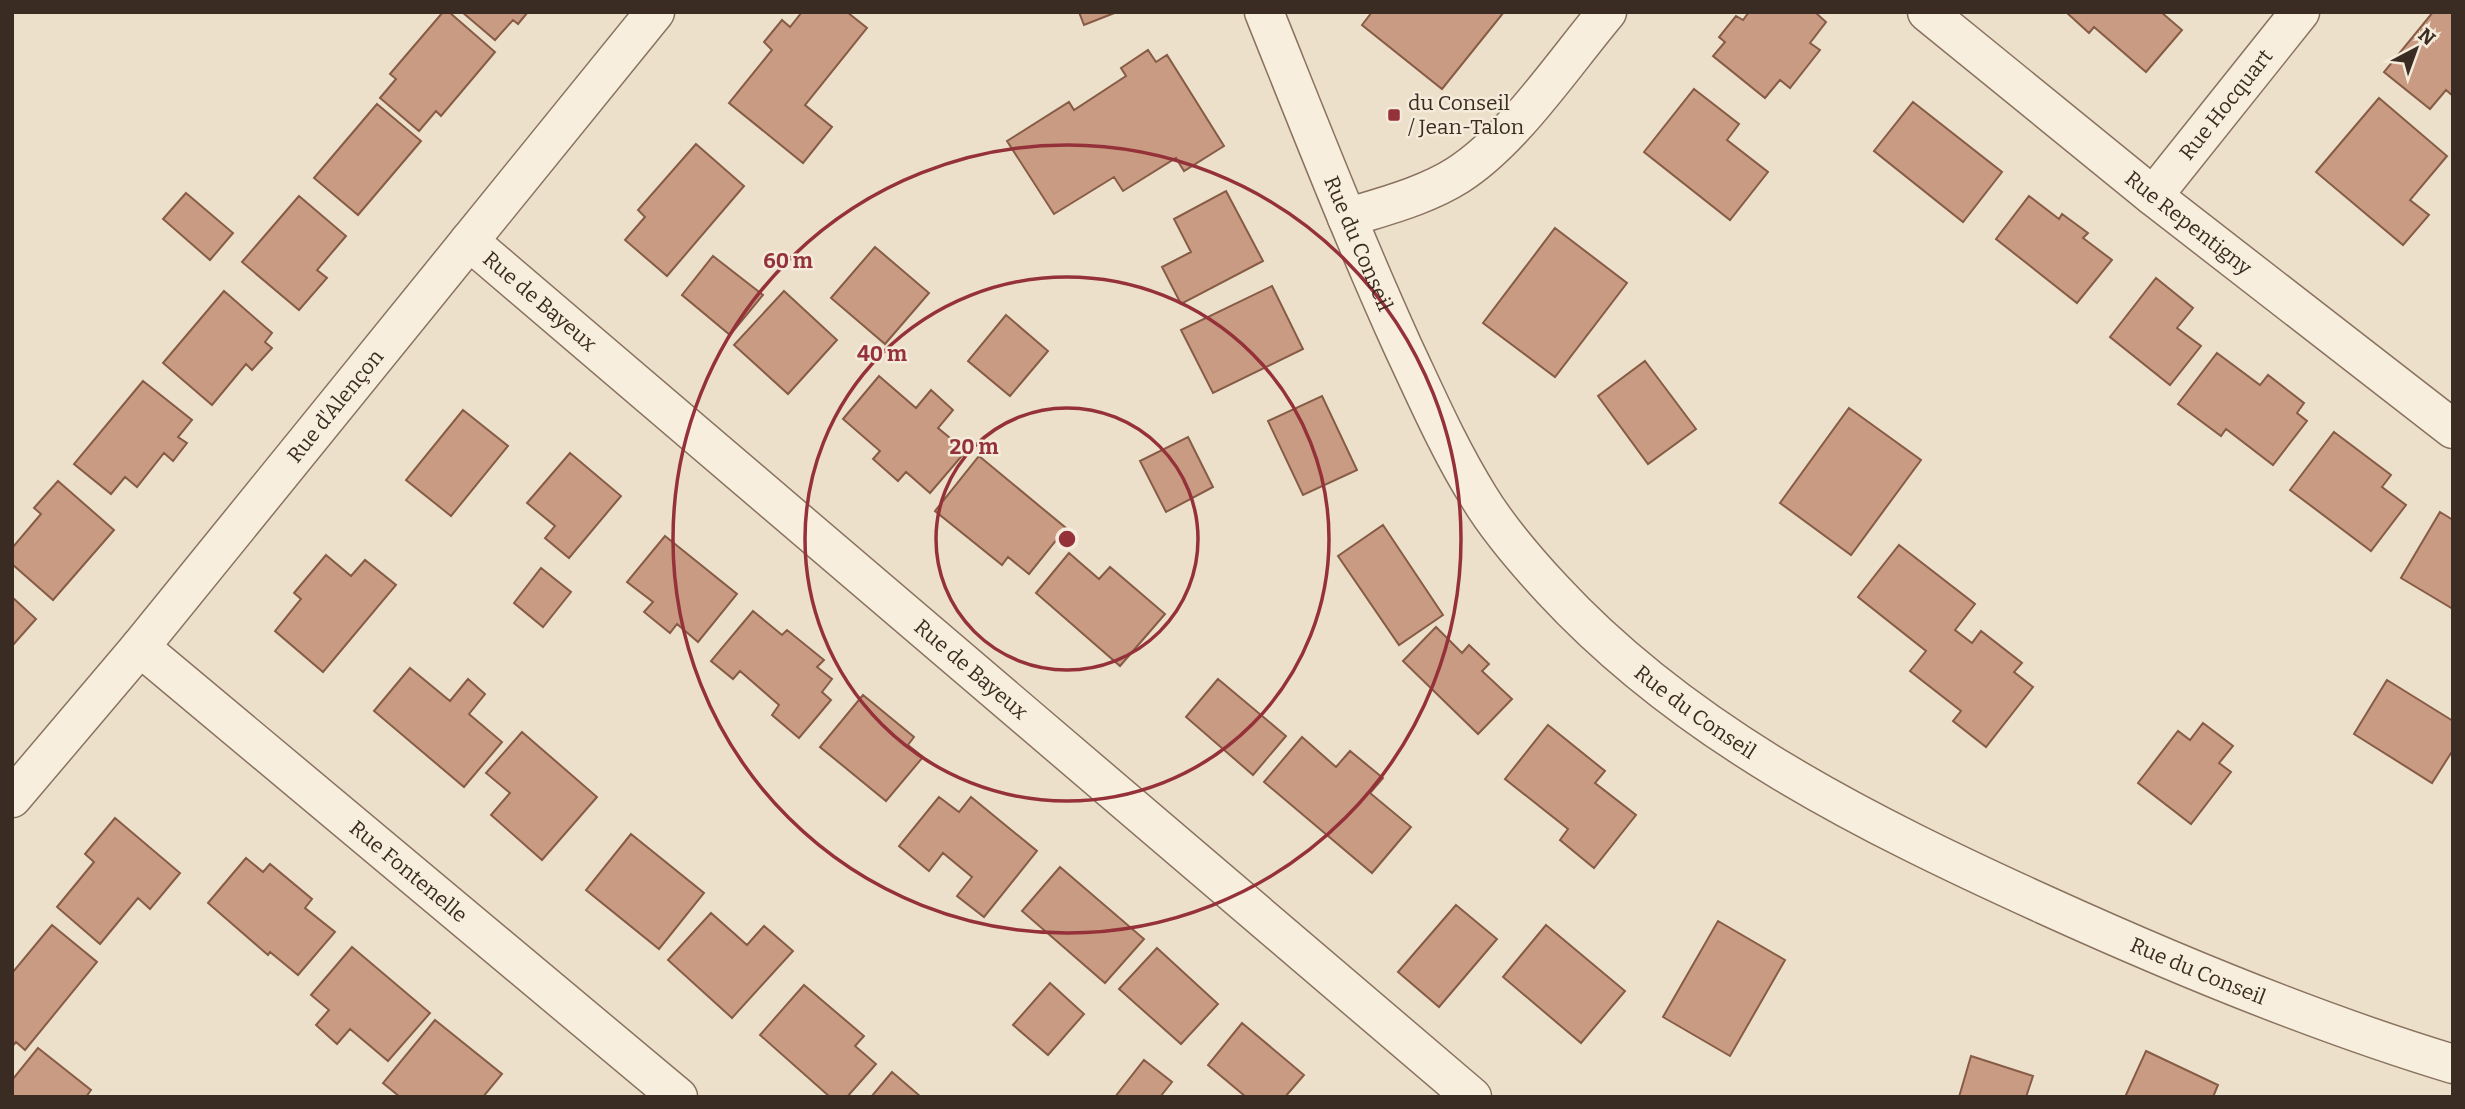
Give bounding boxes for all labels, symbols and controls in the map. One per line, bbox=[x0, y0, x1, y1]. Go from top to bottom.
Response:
north arrow bbox=[2381, 14, 2451, 84]
text: N bbox=[2414, 23, 2440, 50]
street label: Rue Hocquart bbox=[2174, 44, 2278, 165]
place label: du Conseil / Jean-Talon bbox=[1408, 90, 1524, 140]
marker: du Conseil / Jean-Talon bbox=[1386, 107, 1402, 123]
street label: Rue Repentigny bbox=[2120, 166, 2258, 281]
street label: Rue du Conseil bbox=[1318, 172, 1398, 315]
street label: Rue de Bayeux bbox=[478, 246, 602, 357]
text: 60 m bbox=[763, 248, 813, 274]
text: 40 m bbox=[857, 341, 907, 367]
street label: Rue d'Alençon bbox=[282, 344, 389, 468]
text: 20 m bbox=[950, 434, 998, 460]
centre of rings bbox=[1055, 527, 1079, 551]
street label: Rue de Bayeux bbox=[909, 614, 1033, 725]
street label: Rue du Conseil bbox=[1629, 659, 1761, 765]
street label: Rue Fontenelle bbox=[344, 815, 473, 928]
street label: Rue du Conseil bbox=[2126, 932, 2269, 1011]

